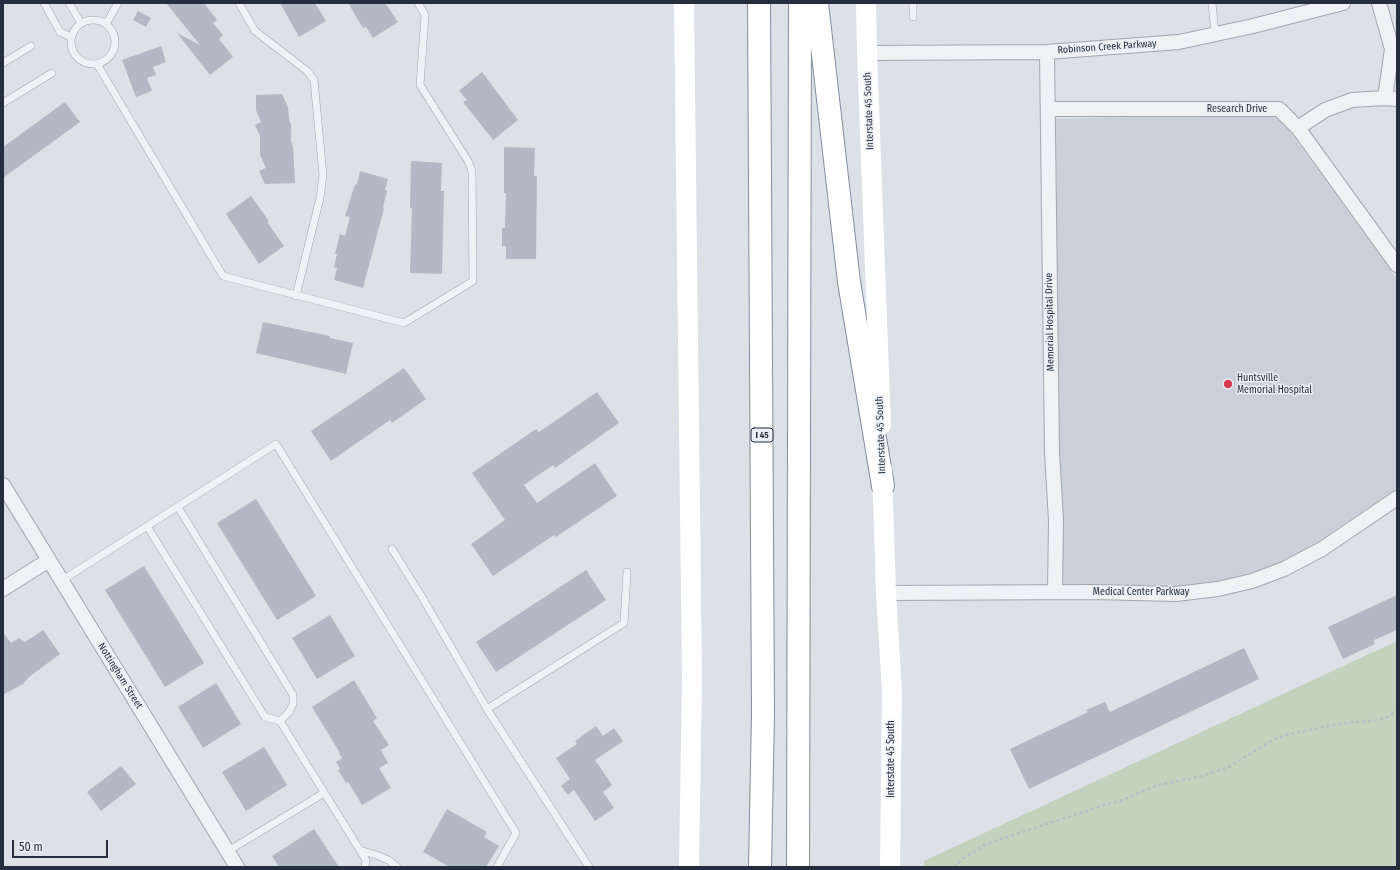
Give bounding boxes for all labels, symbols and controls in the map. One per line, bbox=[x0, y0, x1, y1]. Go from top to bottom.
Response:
street label: Robinson Creek Parkway bbox=[1057, 38, 1157, 56]
street label: Interstate 45 South bbox=[862, 72, 876, 150]
street label: Research Drive bbox=[1207, 103, 1267, 115]
street label: Memorial Hospital Drive bbox=[1043, 273, 1057, 371]
place label: Huntsville Memorial Hospital bbox=[1237, 372, 1312, 396]
marker: Huntsville Memorial Hospital bbox=[1222, 378, 1234, 390]
street label: Interstate 45 South bbox=[874, 396, 888, 474]
road number: I 45 bbox=[751, 428, 773, 442]
street label: Medical Center Parkway bbox=[1093, 586, 1189, 598]
street label: Nottingham Street bbox=[95, 641, 145, 711]
street label: Interstate 45 South bbox=[885, 720, 897, 798]
scale bar bbox=[14, 832, 110, 858]
text: 50 m bbox=[19, 840, 43, 854]

